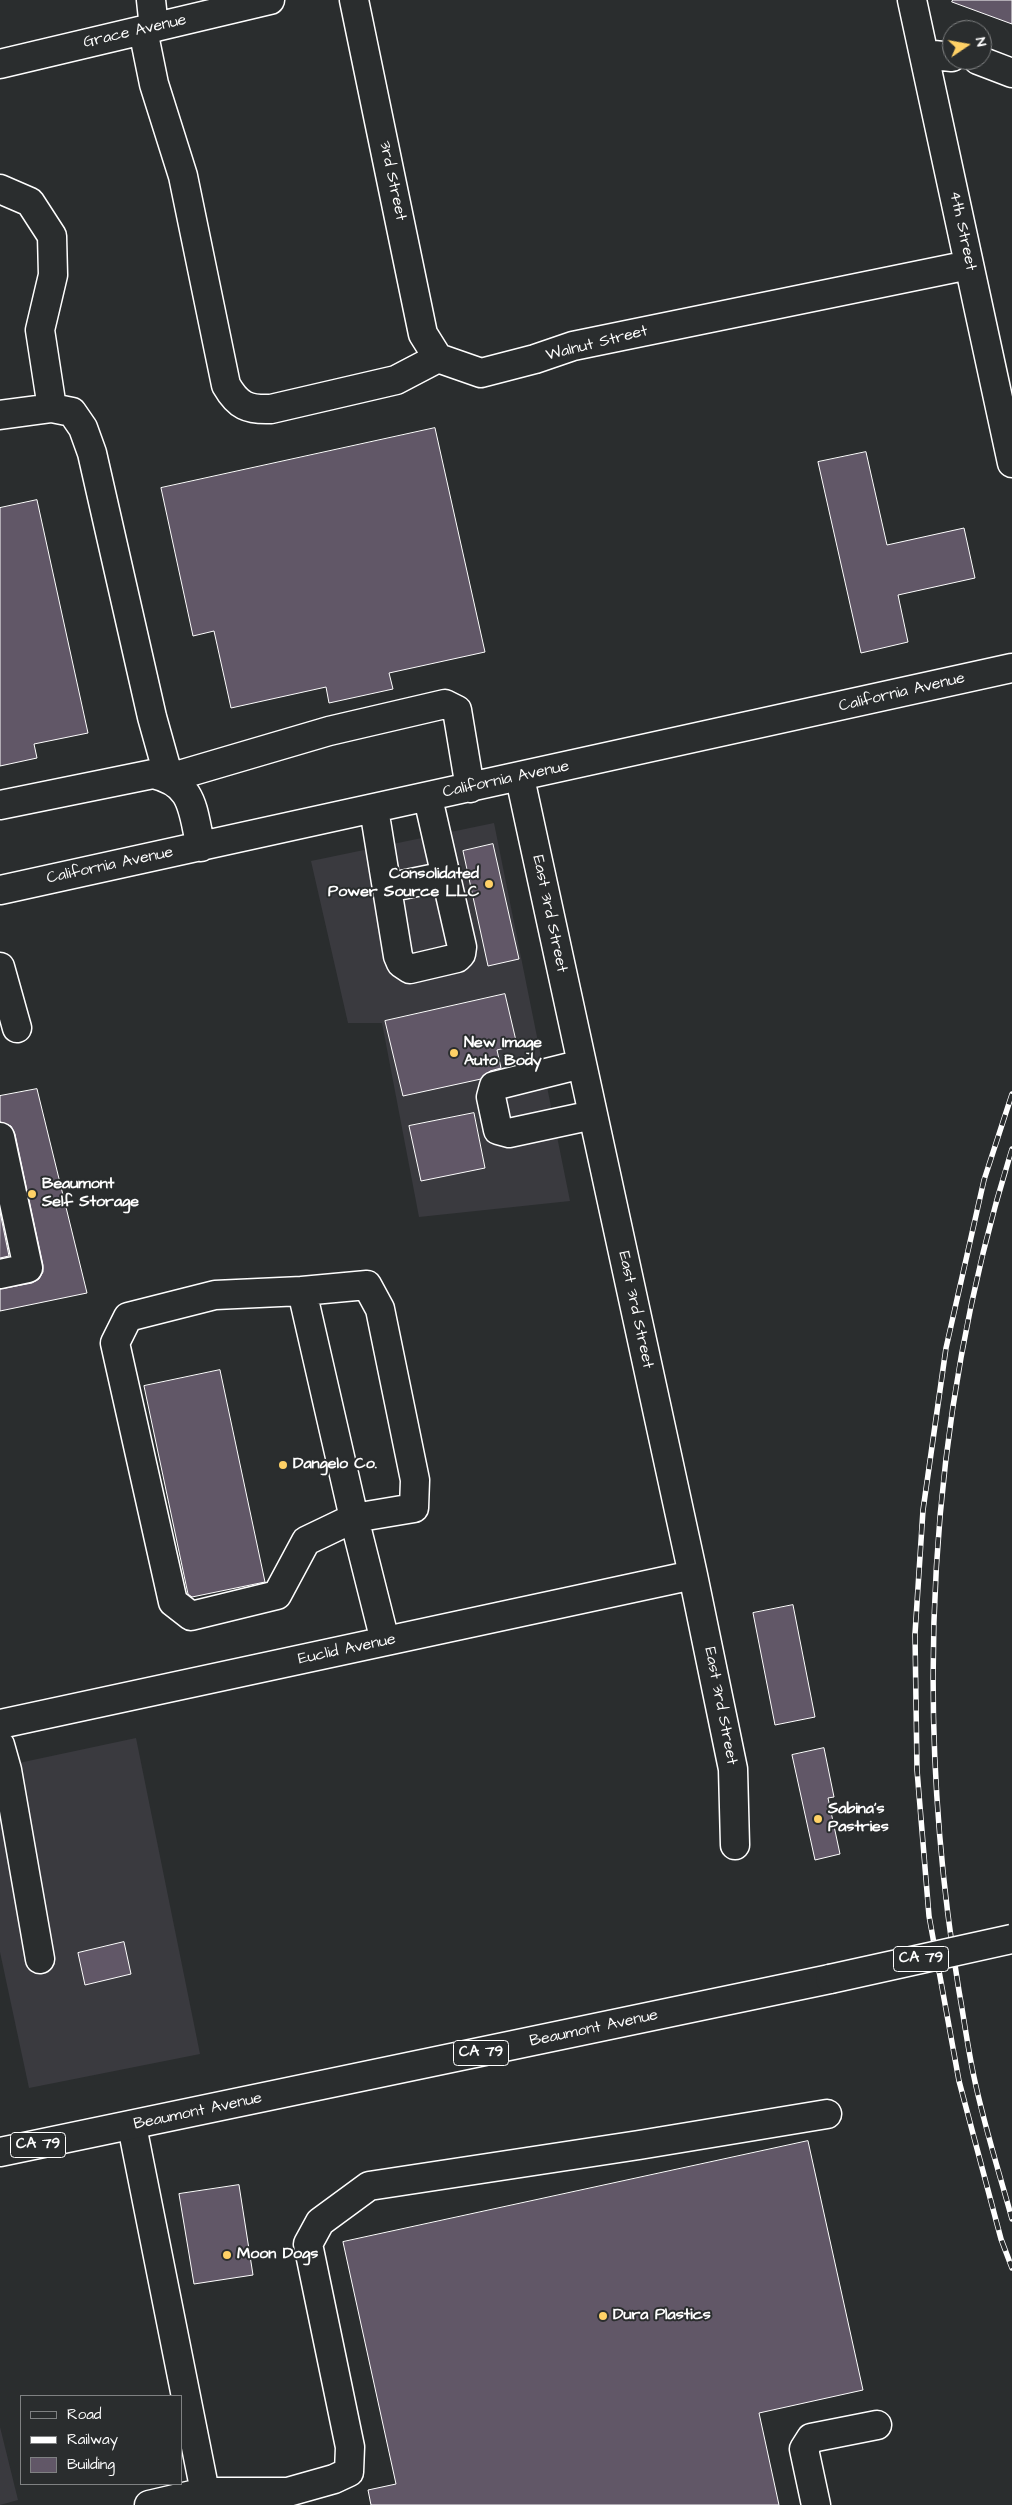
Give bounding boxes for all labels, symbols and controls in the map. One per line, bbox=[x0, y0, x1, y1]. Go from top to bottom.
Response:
street label: Grace Avenue bbox=[82, 11, 188, 53]
north arrow bbox=[942, 20, 992, 70]
text: N bbox=[970, 36, 991, 48]
street label: 3rd Street bbox=[374, 139, 410, 223]
street label: 4th Street bbox=[944, 189, 980, 273]
street label: Walnut Street bbox=[544, 322, 650, 366]
street label: California Avenue bbox=[837, 669, 967, 717]
street label: California Avenue bbox=[441, 757, 571, 803]
street label: California Avenue bbox=[45, 843, 175, 889]
street label: East 3rd Street bbox=[527, 854, 571, 974]
place label: Consolidated Power Source LLC bbox=[328, 865, 479, 903]
marker: Consolidated Power Source LLC bbox=[483, 878, 495, 890]
place label: New Image Auto Body bbox=[464, 1034, 542, 1072]
marker: New Image Auto Body bbox=[448, 1047, 460, 1059]
place label: Beaumont Self Storage bbox=[42, 1175, 139, 1213]
marker: Beaumont Self Storage bbox=[26, 1188, 38, 1200]
street label: East 3rd Street bbox=[613, 1250, 657, 1370]
place label: Dangelo Co. bbox=[293, 1455, 377, 1475]
marker: Dangelo Co. bbox=[277, 1459, 289, 1471]
street label: Euclid Avenue bbox=[296, 1630, 398, 1670]
street label: East 3rd Street bbox=[699, 1646, 741, 1766]
place label: Sabina's Pastries bbox=[828, 1800, 889, 1838]
marker: Sabina's Pastries bbox=[812, 1813, 824, 1825]
road number: CA 79 bbox=[894, 1946, 948, 1972]
street label: Beaumont Avenue bbox=[528, 2006, 660, 2052]
road number: CA 79 bbox=[454, 2040, 508, 2066]
street label: Beaumont Avenue bbox=[132, 2089, 264, 2135]
road number: CA 79 bbox=[10, 2132, 66, 2158]
place label: Moon Dogs bbox=[237, 2245, 318, 2265]
marker: Moon Dogs bbox=[221, 2249, 233, 2261]
place label: Dura Plastics bbox=[613, 2306, 711, 2326]
marker: Dura Plastics bbox=[597, 2310, 609, 2322]
legend bbox=[20, 2395, 182, 2485]
text: Road bbox=[67, 2404, 101, 2425]
text: Railway bbox=[67, 2429, 118, 2450]
text: Building bbox=[67, 2454, 115, 2475]

